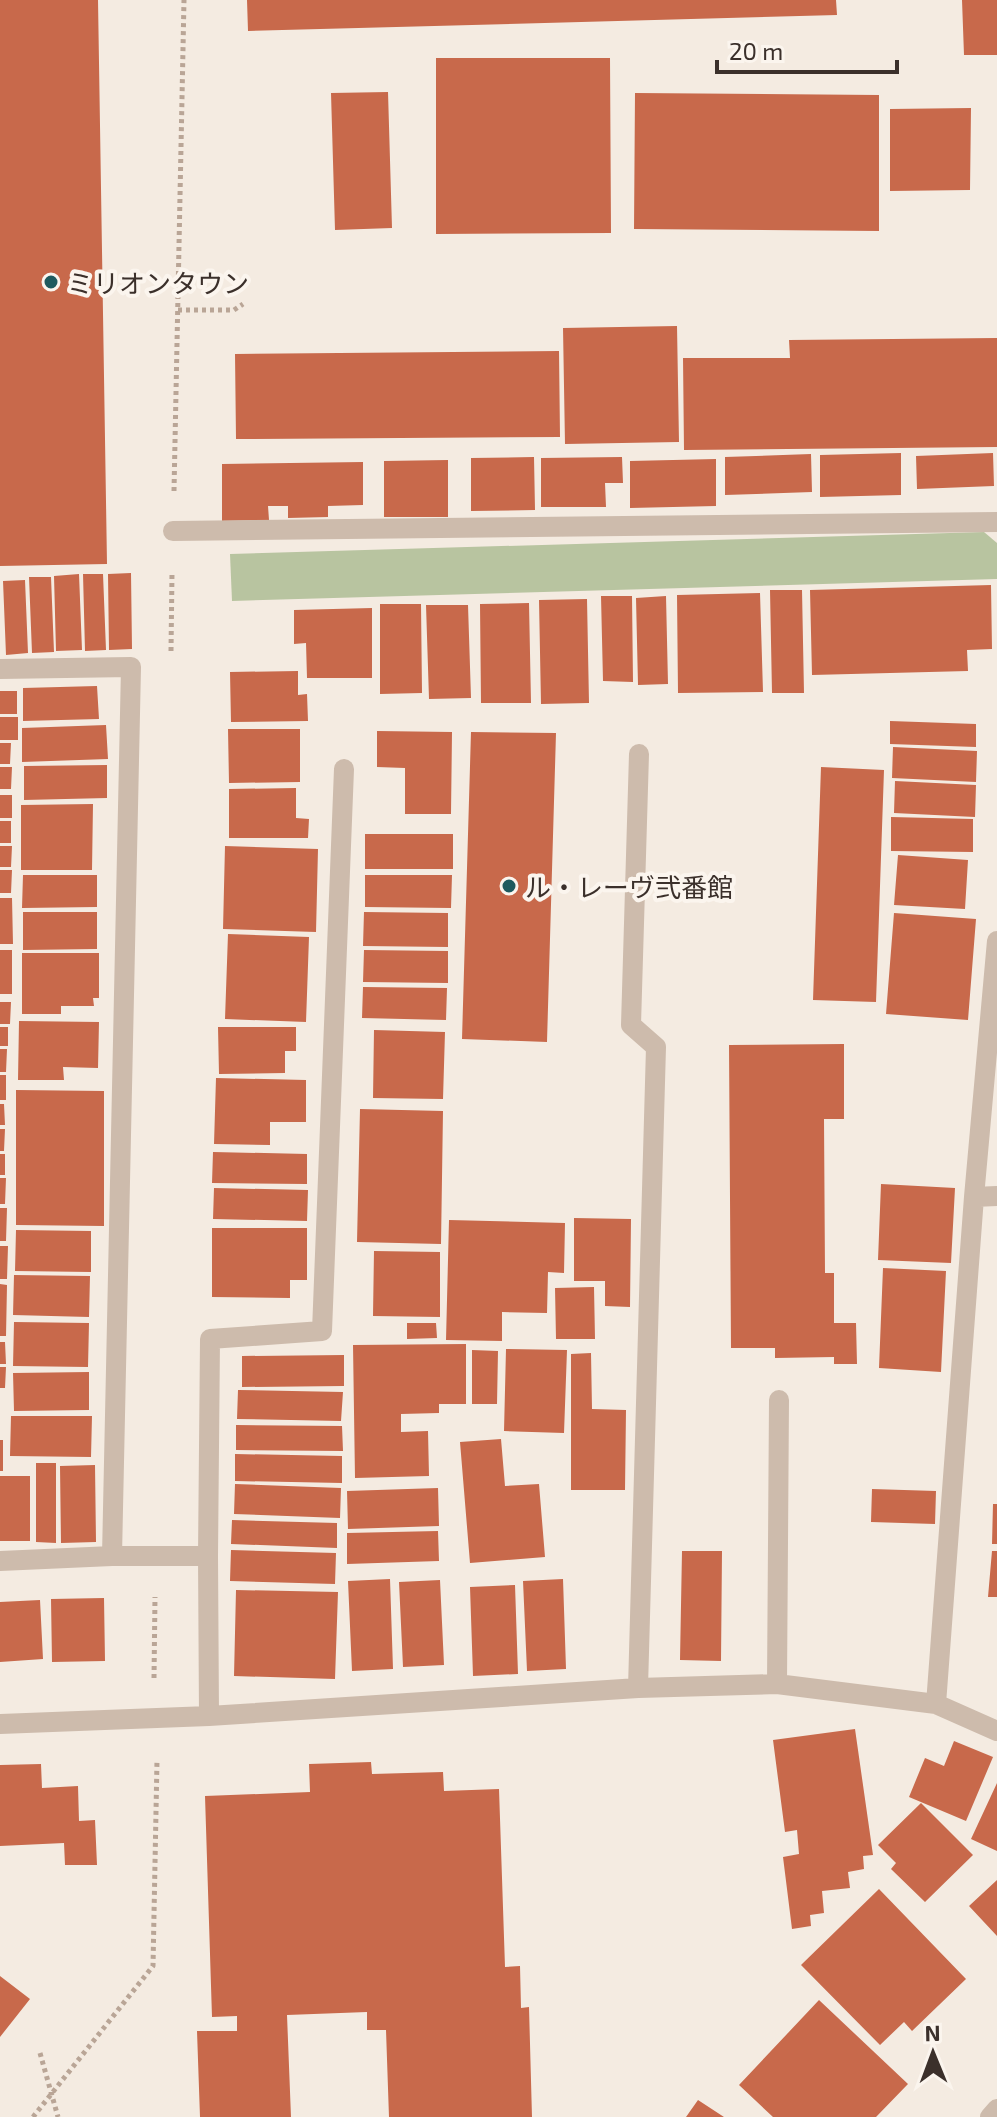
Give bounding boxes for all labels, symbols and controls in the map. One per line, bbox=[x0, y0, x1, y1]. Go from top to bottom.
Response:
scale bar bbox=[717, 24, 897, 74]
text: 20 m bbox=[729, 36, 783, 65]
place label: ミリオンタウン bbox=[67, 267, 249, 298]
marker: ミリオンタウン bbox=[42, 273, 60, 291]
place label: ル・レーヴ弐番館 bbox=[525, 871, 733, 902]
marker: ル・レーヴ弐番館 bbox=[500, 877, 518, 895]
north arrow bbox=[893, 2013, 973, 2093]
text: N bbox=[924, 2019, 941, 2045]

